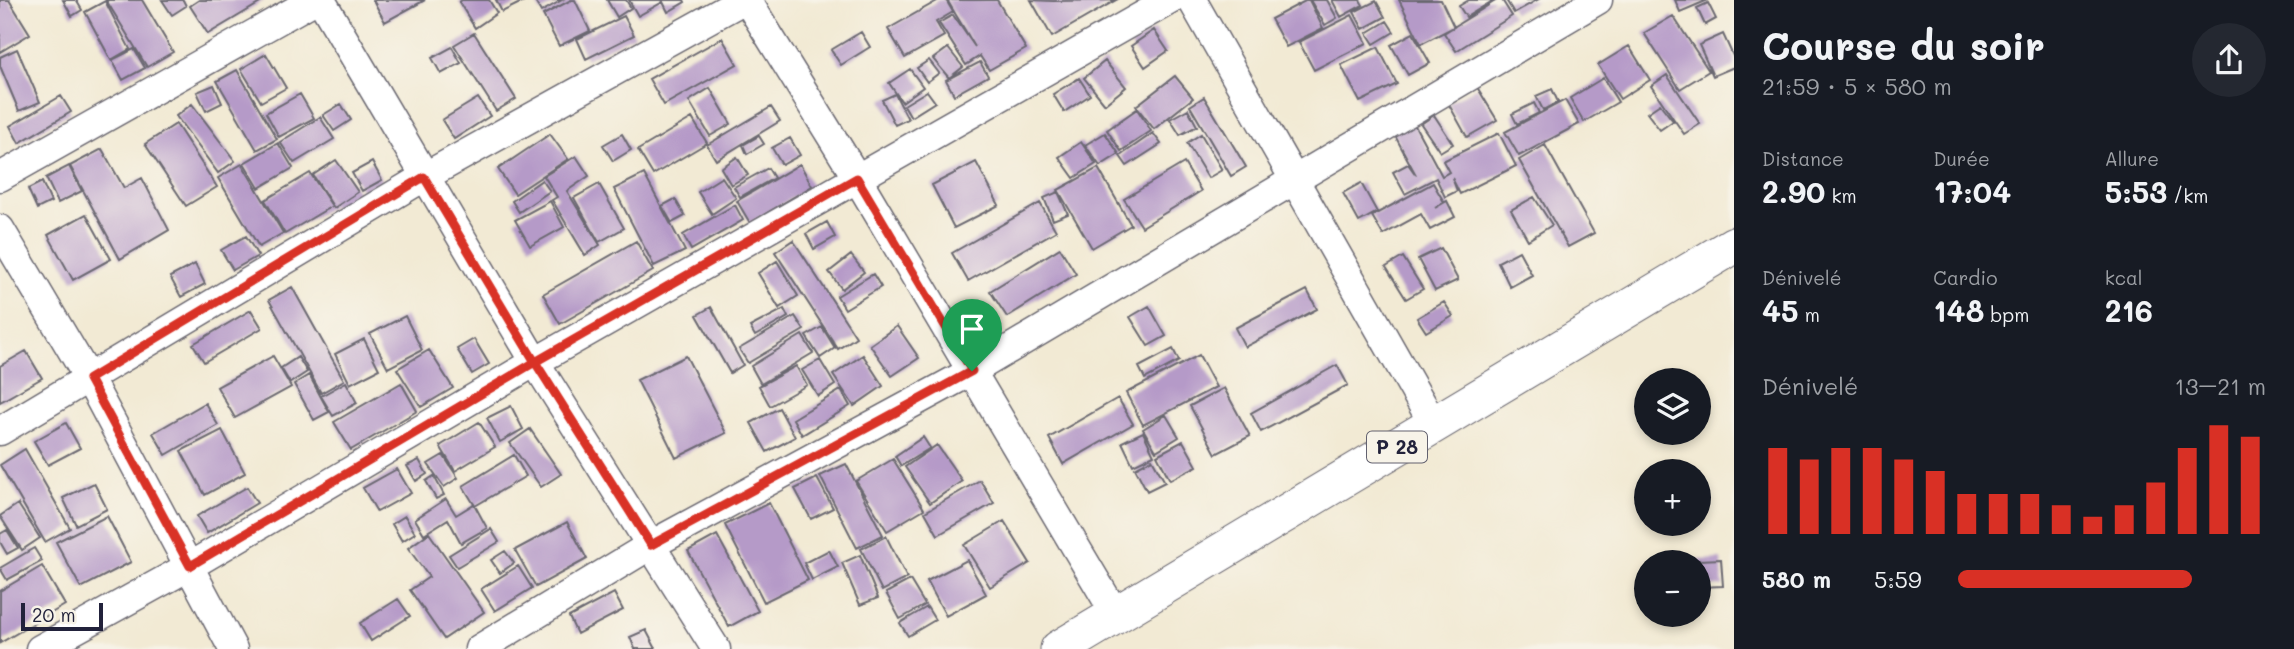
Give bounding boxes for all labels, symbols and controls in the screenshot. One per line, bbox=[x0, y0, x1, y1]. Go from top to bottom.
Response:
text: Course du soir bbox=[1762, 20, 2045, 70]
button: share bbox=[2192, 23, 2266, 97]
text: 21:59 · 5 × 580 m bbox=[1762, 71, 1952, 101]
text: Distance bbox=[1762, 146, 1844, 171]
text: Durée bbox=[1933, 146, 1990, 171]
text: Allure bbox=[2105, 146, 2159, 171]
text: 2.90 bbox=[1762, 171, 1825, 211]
text: 17:04 bbox=[1933, 171, 2011, 211]
text: 5:53 bbox=[2105, 171, 2167, 211]
text: km bbox=[1825, 183, 1857, 208]
text: /km bbox=[2167, 183, 2209, 208]
text: Dénivelé bbox=[1762, 265, 1842, 290]
text: Cardio bbox=[1933, 265, 1997, 290]
text: kcal bbox=[2105, 265, 2143, 290]
text: 45 bbox=[1762, 290, 1799, 330]
text: 148 bbox=[1933, 290, 1984, 330]
text: 216 bbox=[2105, 290, 2153, 330]
pin bbox=[942, 299, 1002, 371]
text: m bbox=[1799, 302, 1820, 327]
text: bpm bbox=[1984, 302, 2029, 327]
icon: arrive bbox=[953, 310, 991, 348]
map controls bbox=[1634, 368, 1711, 627]
button: layers bbox=[1634, 368, 1711, 445]
text: Dénivelé bbox=[1762, 371, 1858, 401]
text: 13–21 m bbox=[2175, 371, 2266, 401]
road number: P 28 bbox=[1367, 432, 1427, 462]
button: + bbox=[1634, 459, 1711, 536]
button: − bbox=[1634, 550, 1711, 627]
text: 580 m bbox=[1762, 564, 1831, 594]
text: 5:59 bbox=[1874, 564, 1922, 594]
scale bar bbox=[21, 600, 103, 632]
text: 20 m bbox=[32, 602, 76, 627]

